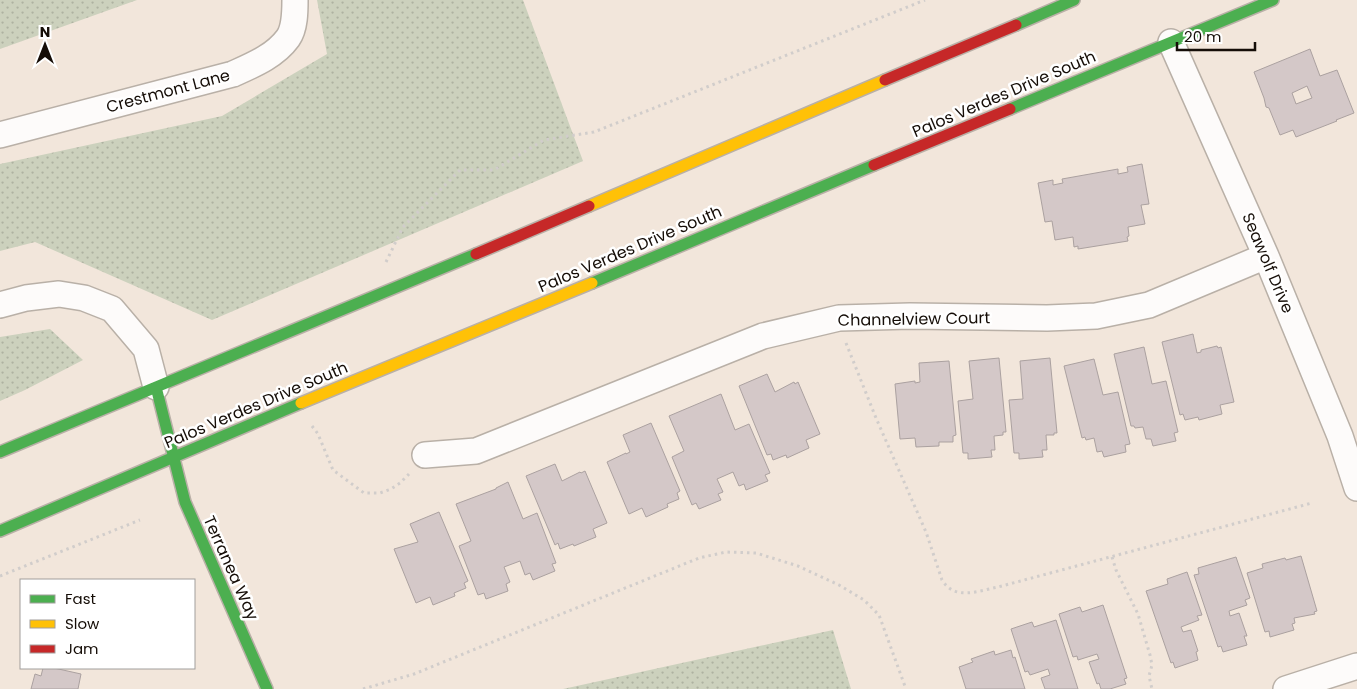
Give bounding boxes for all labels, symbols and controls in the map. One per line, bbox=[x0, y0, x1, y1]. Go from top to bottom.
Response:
north arrow bbox=[20, 20, 70, 70]
scale bar bbox=[1177, 20, 1254, 52]
text: N bbox=[40, 22, 50, 42]
text: 20 m bbox=[1184, 26, 1222, 47]
street label: Palos Verdes Drive South bbox=[909, 45, 1099, 143]
street label: Crestmont Lane bbox=[104, 63, 233, 119]
street label: Palos Verdes Drive South bbox=[535, 200, 725, 298]
street label: Seawolf Drive bbox=[1236, 209, 1300, 317]
street label: Channelview Court bbox=[838, 306, 991, 332]
street label: Palos Verdes Drive South bbox=[161, 356, 351, 454]
street label: Terranea Way bbox=[198, 512, 264, 624]
legend bbox=[20, 579, 195, 669]
text: Fast bbox=[65, 588, 96, 609]
text: Slow bbox=[65, 613, 100, 634]
text: Jam bbox=[65, 638, 99, 659]

